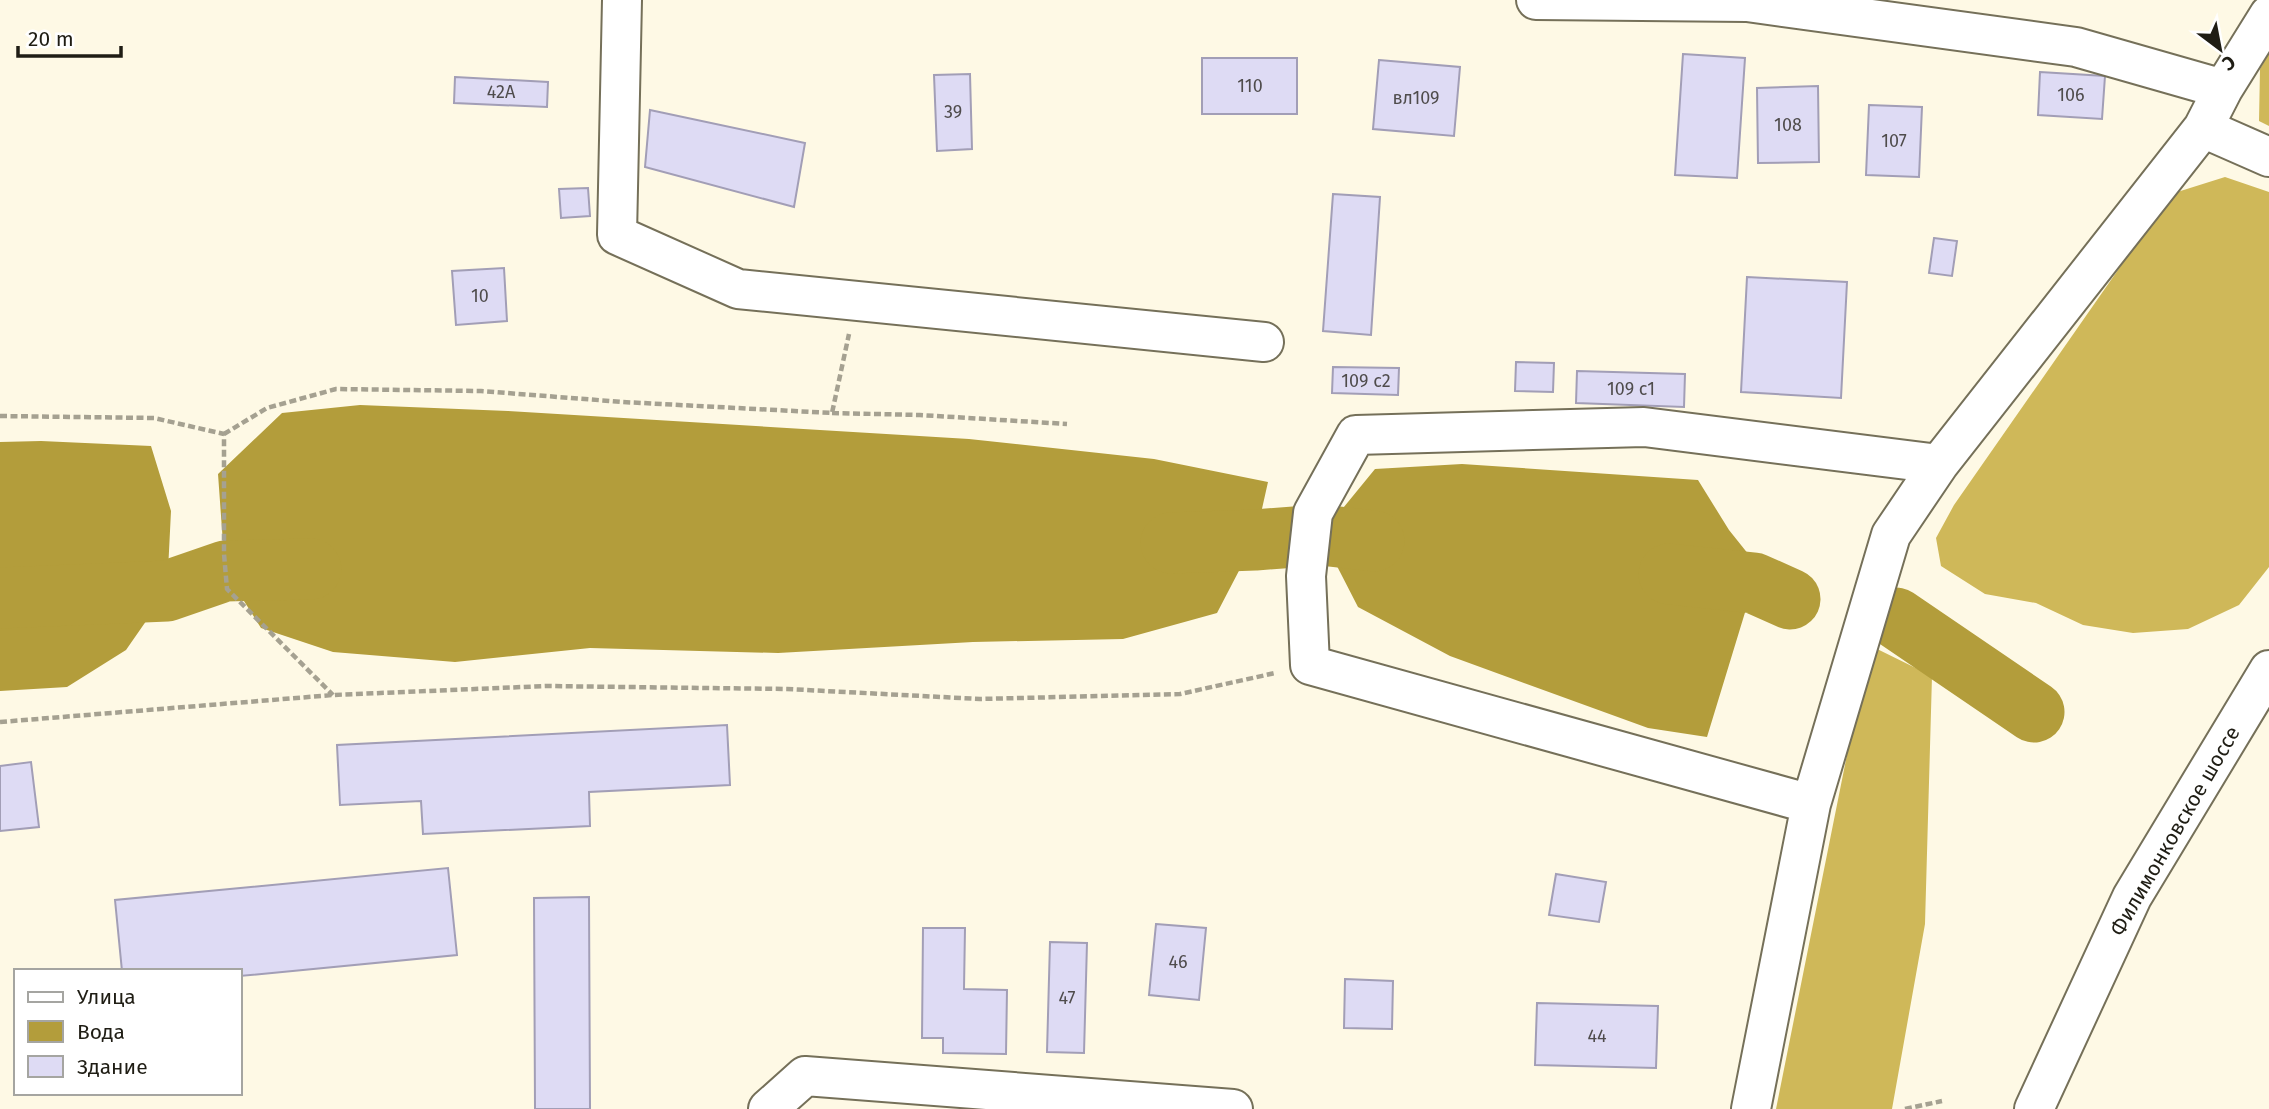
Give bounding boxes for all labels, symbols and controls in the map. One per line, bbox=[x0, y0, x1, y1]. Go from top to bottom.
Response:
scale bar bbox=[18, 14, 121, 58]
north arrow bbox=[2185, 14, 2255, 84]
text: 20 m bbox=[28, 26, 74, 52]
text: С bbox=[2218, 50, 2239, 76]
house number: 110 bbox=[1237, 75, 1263, 97]
house number: 42А bbox=[487, 81, 516, 103]
house number: 106 bbox=[2057, 84, 2085, 106]
house number: вл109 bbox=[1392, 87, 1440, 109]
house number: 39 bbox=[944, 101, 962, 123]
house number: 108 bbox=[1774, 114, 1802, 136]
house number: 107 bbox=[1881, 130, 1907, 152]
house number: 10 bbox=[471, 285, 489, 307]
house number: 109 с2 bbox=[1341, 370, 1391, 392]
house number: 109 с1 bbox=[1607, 378, 1655, 400]
street label: Филимонковское шоссе bbox=[2104, 722, 2246, 940]
house number: 46 bbox=[1168, 951, 1188, 973]
legend bbox=[14, 969, 242, 1095]
text: Улица bbox=[77, 984, 136, 1010]
house number: 47 bbox=[1058, 987, 1076, 1009]
text: Вода bbox=[77, 1019, 125, 1045]
house number: 44 bbox=[1587, 1025, 1607, 1047]
text: Здание bbox=[77, 1054, 148, 1080]

